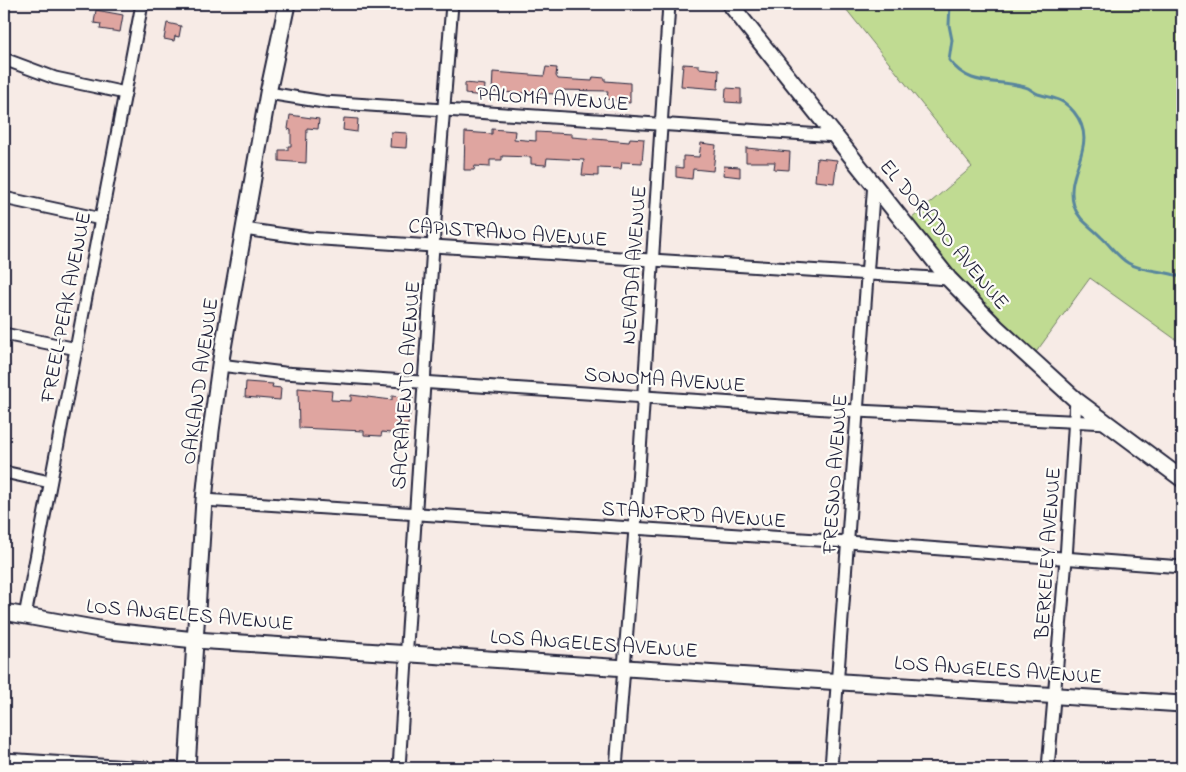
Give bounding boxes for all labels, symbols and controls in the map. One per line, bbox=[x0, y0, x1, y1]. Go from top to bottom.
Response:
street label: PALOMA AVENUE bbox=[476, 80, 630, 120]
street label: EL DORADO AVENUE bbox=[871, 153, 1016, 317]
street label: NEVADA AVENUE bbox=[614, 185, 656, 345]
street label: FREEL-PEAK AVENUE bbox=[34, 209, 100, 406]
street label: CAPISTRANO AVENUE bbox=[407, 212, 608, 256]
street label: SACRAMENTO AVENUE bbox=[385, 280, 429, 490]
street label: OAKLAND AVENUE bbox=[174, 296, 228, 467]
street label: SONOMA AVENUE bbox=[583, 360, 747, 402]
street label: FRESNO AVENUE bbox=[815, 393, 857, 556]
street label: BERKELEY AVENUE bbox=[1028, 466, 1070, 641]
street label: STANFORD AVENUE bbox=[601, 495, 787, 537]
street label: LOS ANGELES AVENUE bbox=[85, 592, 295, 640]
street label: LOS ANGELES AVENUE bbox=[489, 623, 699, 667]
street label: LOS ANGELES AVENUE bbox=[893, 649, 1103, 693]

